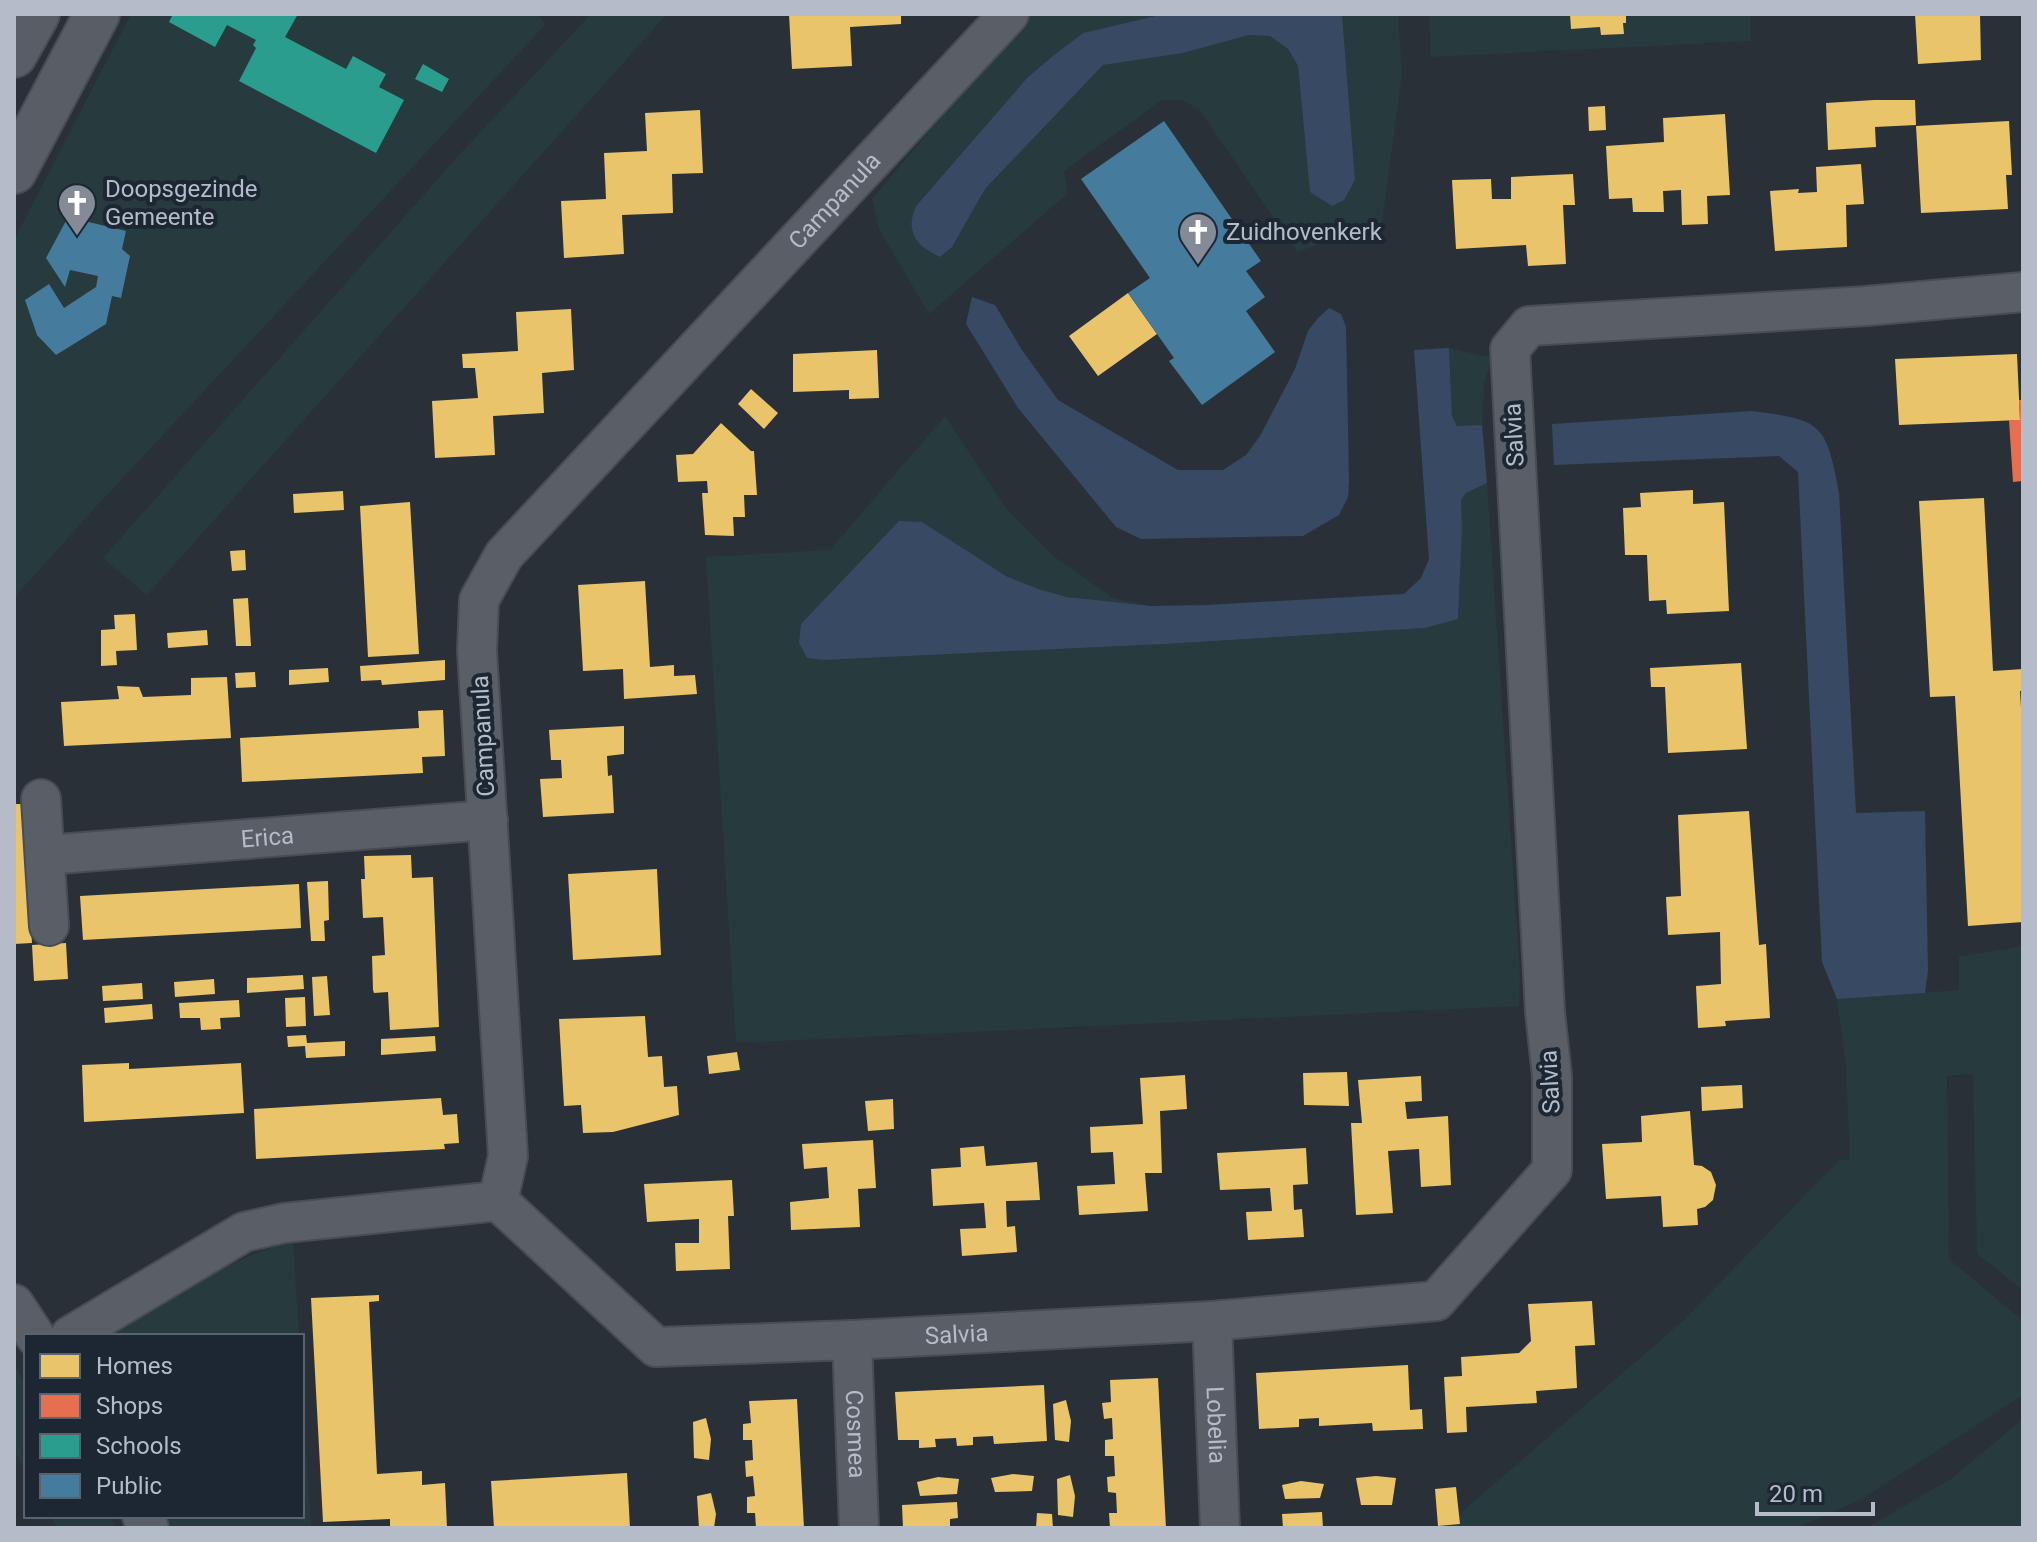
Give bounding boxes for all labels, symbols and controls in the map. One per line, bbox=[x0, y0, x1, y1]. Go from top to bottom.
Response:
street label: Campanula bbox=[783, 147, 886, 255]
place label: Doopsgezinde Gemeente bbox=[105, 175, 257, 231]
church icon: Doopsgezinde Gemeente bbox=[56, 182, 98, 237]
church icon: Zuidhovenkerk bbox=[1177, 211, 1219, 266]
place label: Zuidhovenkerk bbox=[1226, 218, 1383, 246]
street label: Salvia bbox=[1498, 402, 1530, 468]
street label: Campanula bbox=[466, 675, 500, 797]
street label: Erica bbox=[240, 821, 295, 854]
street label: Salvia bbox=[1534, 1049, 1566, 1115]
street label: Salvia bbox=[924, 1319, 989, 1350]
legend bbox=[24, 1334, 304, 1518]
text: Homes bbox=[96, 1352, 173, 1380]
street label: Lobelia bbox=[1201, 1386, 1232, 1464]
street label: Cosmea bbox=[840, 1389, 871, 1479]
text: Shops bbox=[96, 1392, 163, 1420]
text: Schools bbox=[96, 1432, 182, 1460]
scale bar bbox=[1757, 1466, 1873, 1516]
text: Public bbox=[96, 1472, 162, 1500]
text: 20 m bbox=[1769, 1480, 1823, 1508]

